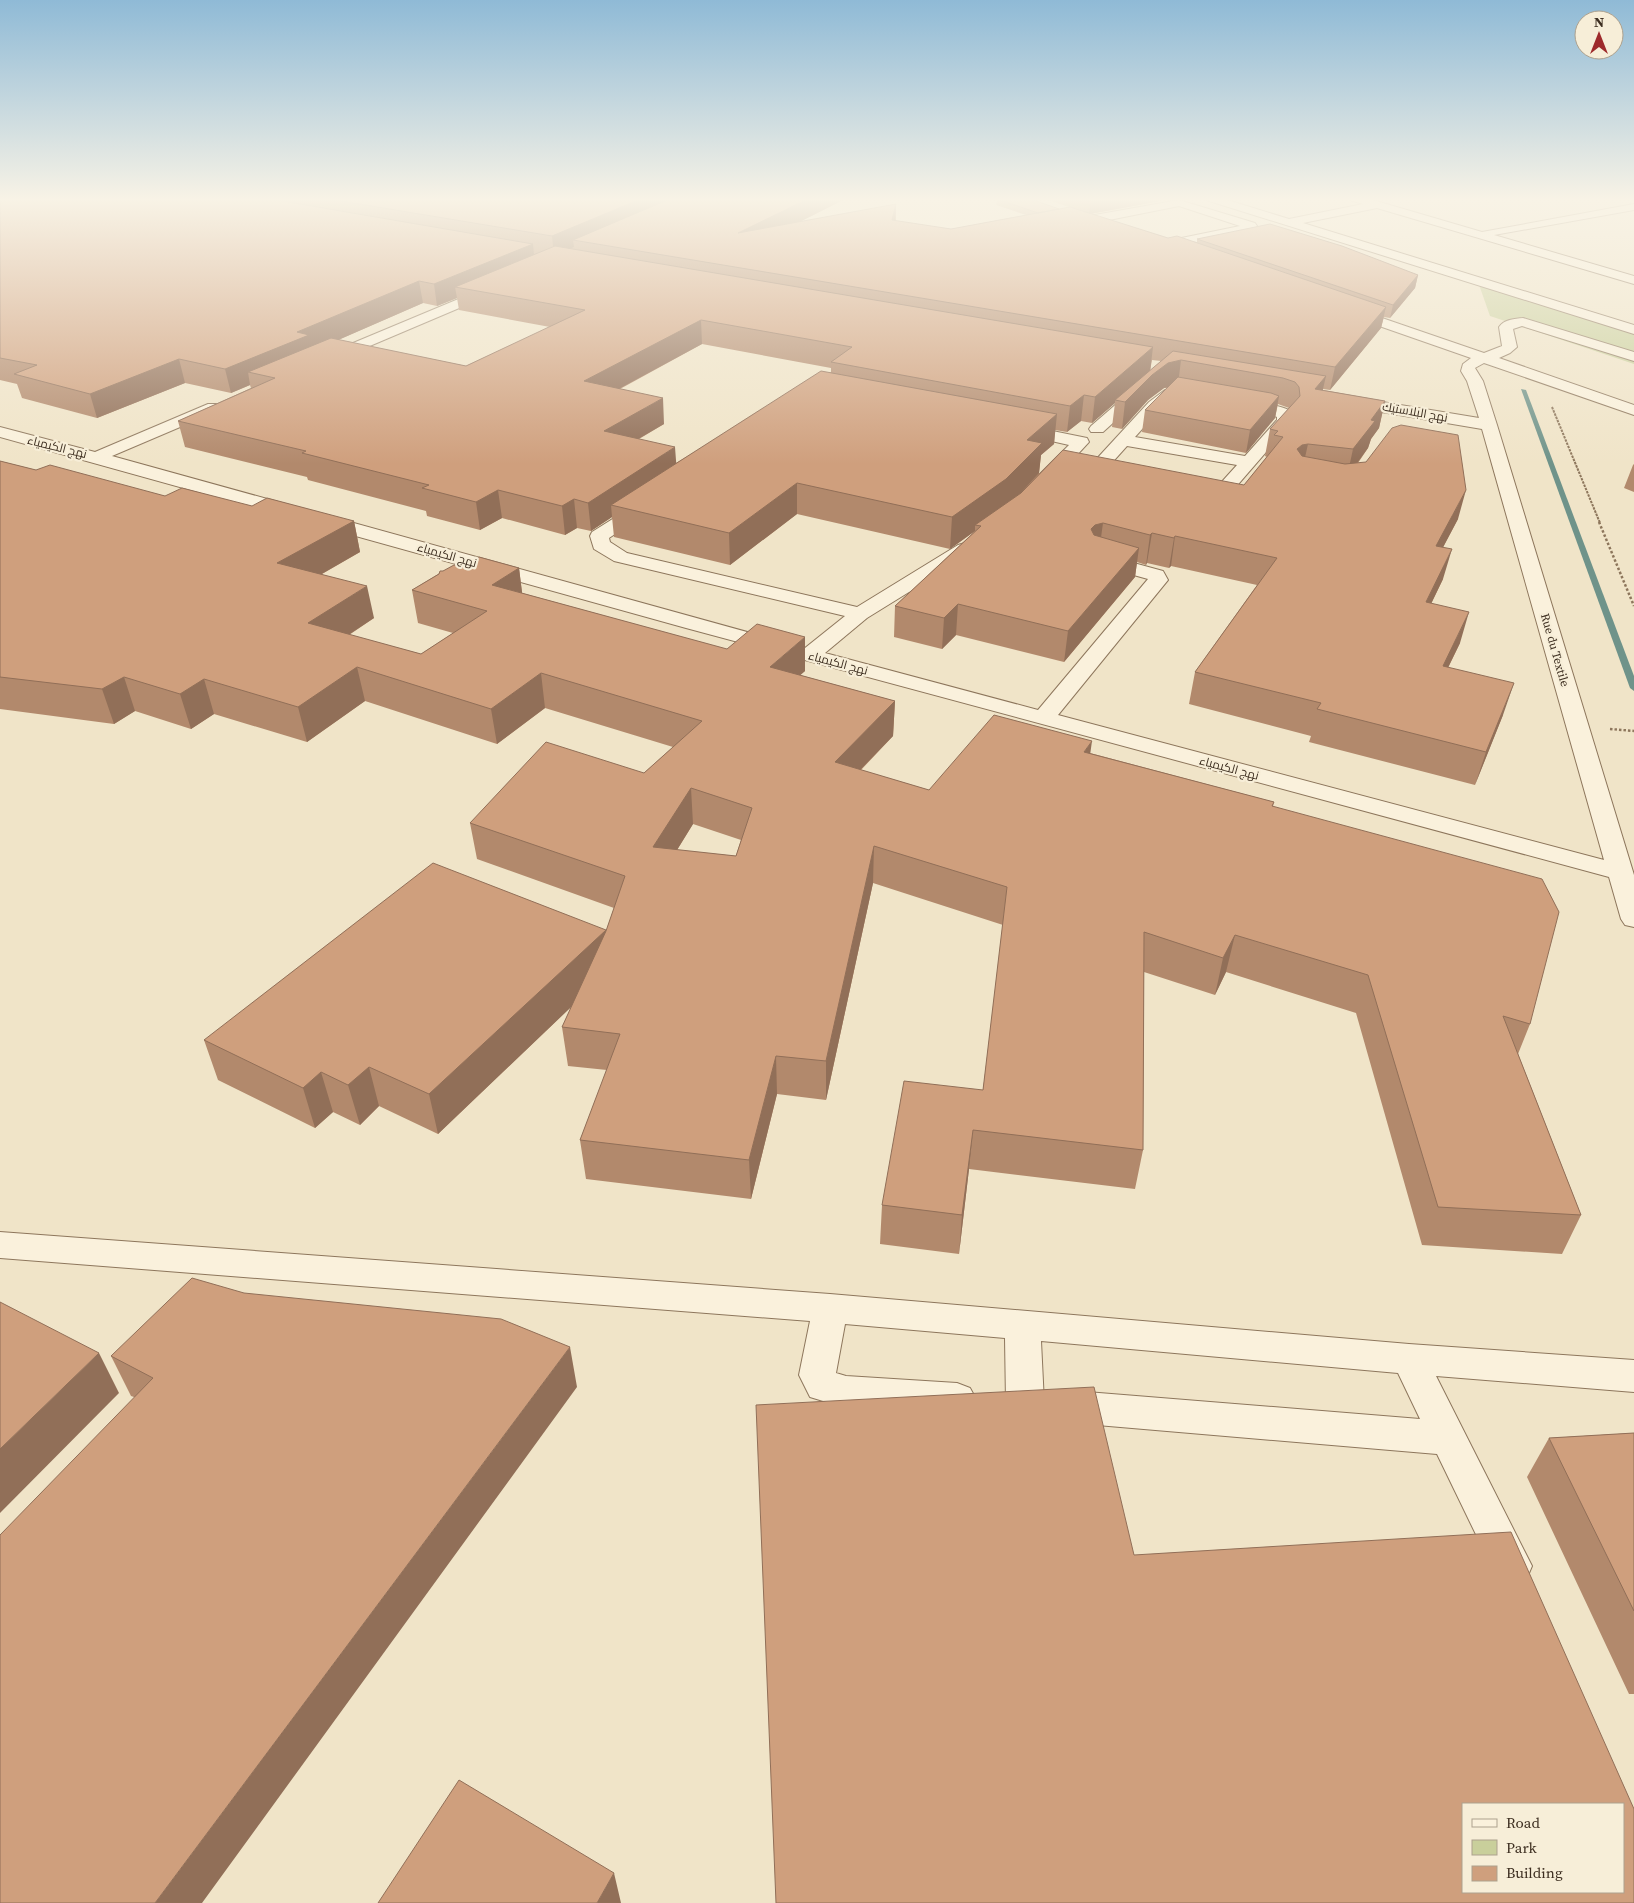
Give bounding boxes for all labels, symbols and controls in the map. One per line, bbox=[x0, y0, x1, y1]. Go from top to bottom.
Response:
north arrow bbox=[1574, 10, 1624, 60]
text: N bbox=[1594, 12, 1604, 32]
street label: نهج البلاستيك bbox=[1381, 398, 1449, 426]
street label: نهج الكيمياء bbox=[25, 432, 89, 462]
street label: نهج الكيمياء bbox=[415, 539, 479, 571]
street label: Rue du Textile bbox=[1537, 611, 1573, 689]
street label: نهج الكيمياء bbox=[806, 647, 870, 679]
street label: نهج الكيمياء bbox=[1197, 752, 1261, 784]
legend bbox=[1462, 1803, 1624, 1893]
text: Road bbox=[1506, 1812, 1540, 1833]
text: Park bbox=[1506, 1837, 1538, 1858]
text: Building bbox=[1506, 1862, 1563, 1883]

